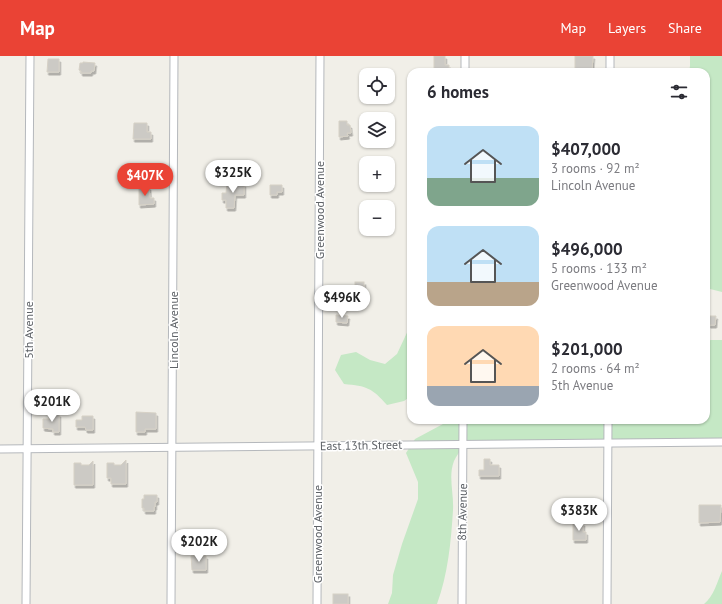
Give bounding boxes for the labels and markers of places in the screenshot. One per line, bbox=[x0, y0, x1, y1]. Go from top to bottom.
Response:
pin: $325K bbox=[205, 160, 261, 194]
pin: $407K bbox=[117, 163, 173, 197]
pin: $496K bbox=[314, 285, 370, 319]
pin: $201K bbox=[24, 389, 80, 423]
pin: $383K bbox=[551, 498, 607, 532]
pin: $202K bbox=[171, 529, 227, 563]

